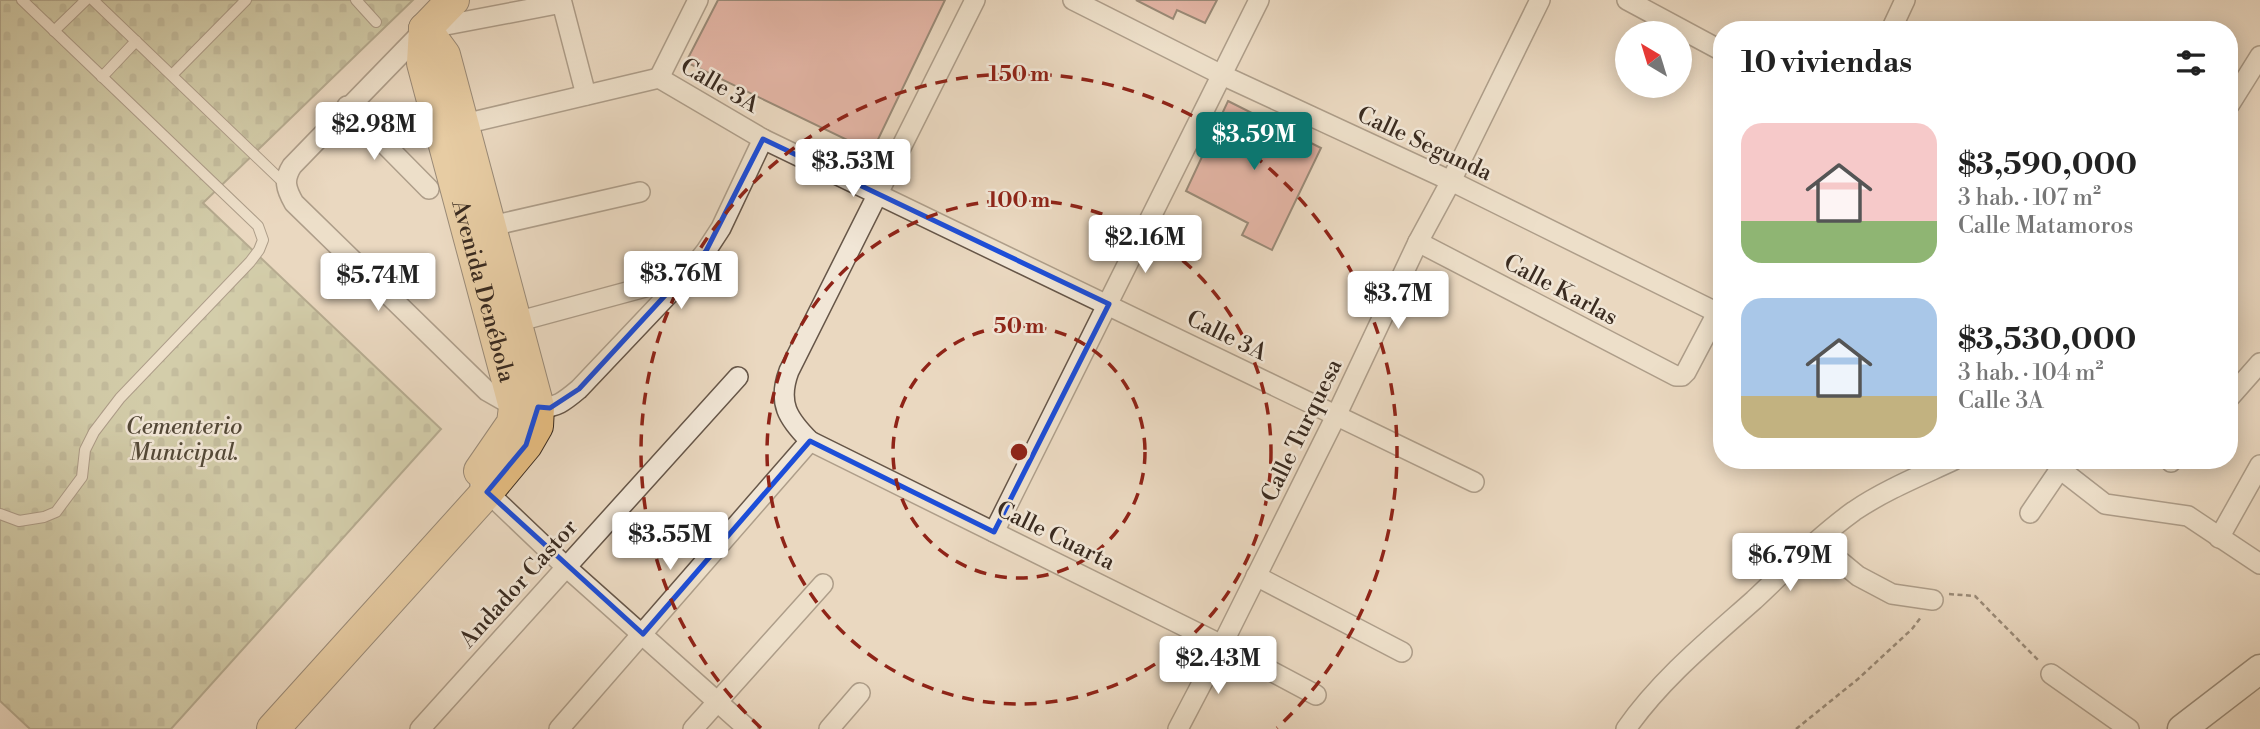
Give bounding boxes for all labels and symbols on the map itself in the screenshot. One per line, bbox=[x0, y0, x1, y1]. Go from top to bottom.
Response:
north arrow bbox=[1615, 21, 1692, 98]
street label: Calle 3A bbox=[675, 52, 765, 120]
text: 150 m bbox=[989, 62, 1049, 88]
street label: Calle Segunda bbox=[1353, 100, 1497, 188]
pin: $2.98M bbox=[317, 102, 431, 162]
pin: $3.59M bbox=[1197, 113, 1311, 172]
pin: $3.53M bbox=[796, 140, 910, 199]
text: 100 m bbox=[988, 188, 1050, 214]
street label: Avenida Denébola bbox=[445, 196, 521, 386]
pin: $2.16M bbox=[1088, 216, 1202, 275]
street label: Calle Karlas bbox=[1499, 248, 1622, 332]
pin: $3.76M bbox=[624, 252, 738, 311]
pin: $5.74M bbox=[321, 254, 435, 313]
pin: $3.7M bbox=[1349, 272, 1447, 331]
street label: Calle 3A bbox=[1182, 304, 1272, 368]
text: 50 m bbox=[994, 314, 1044, 340]
street label: Calle Turquesa bbox=[1255, 354, 1349, 506]
park label: Cementerio Municipal. bbox=[126, 413, 242, 467]
centre of rings bbox=[1007, 440, 1031, 464]
street label: Calle Cuarta bbox=[992, 495, 1120, 577]
pin: $3.55M bbox=[613, 512, 727, 572]
street label: Andador Castor bbox=[453, 514, 584, 654]
pin: $6.79M bbox=[1733, 534, 1847, 593]
pin: $2.43M bbox=[1161, 636, 1275, 696]

